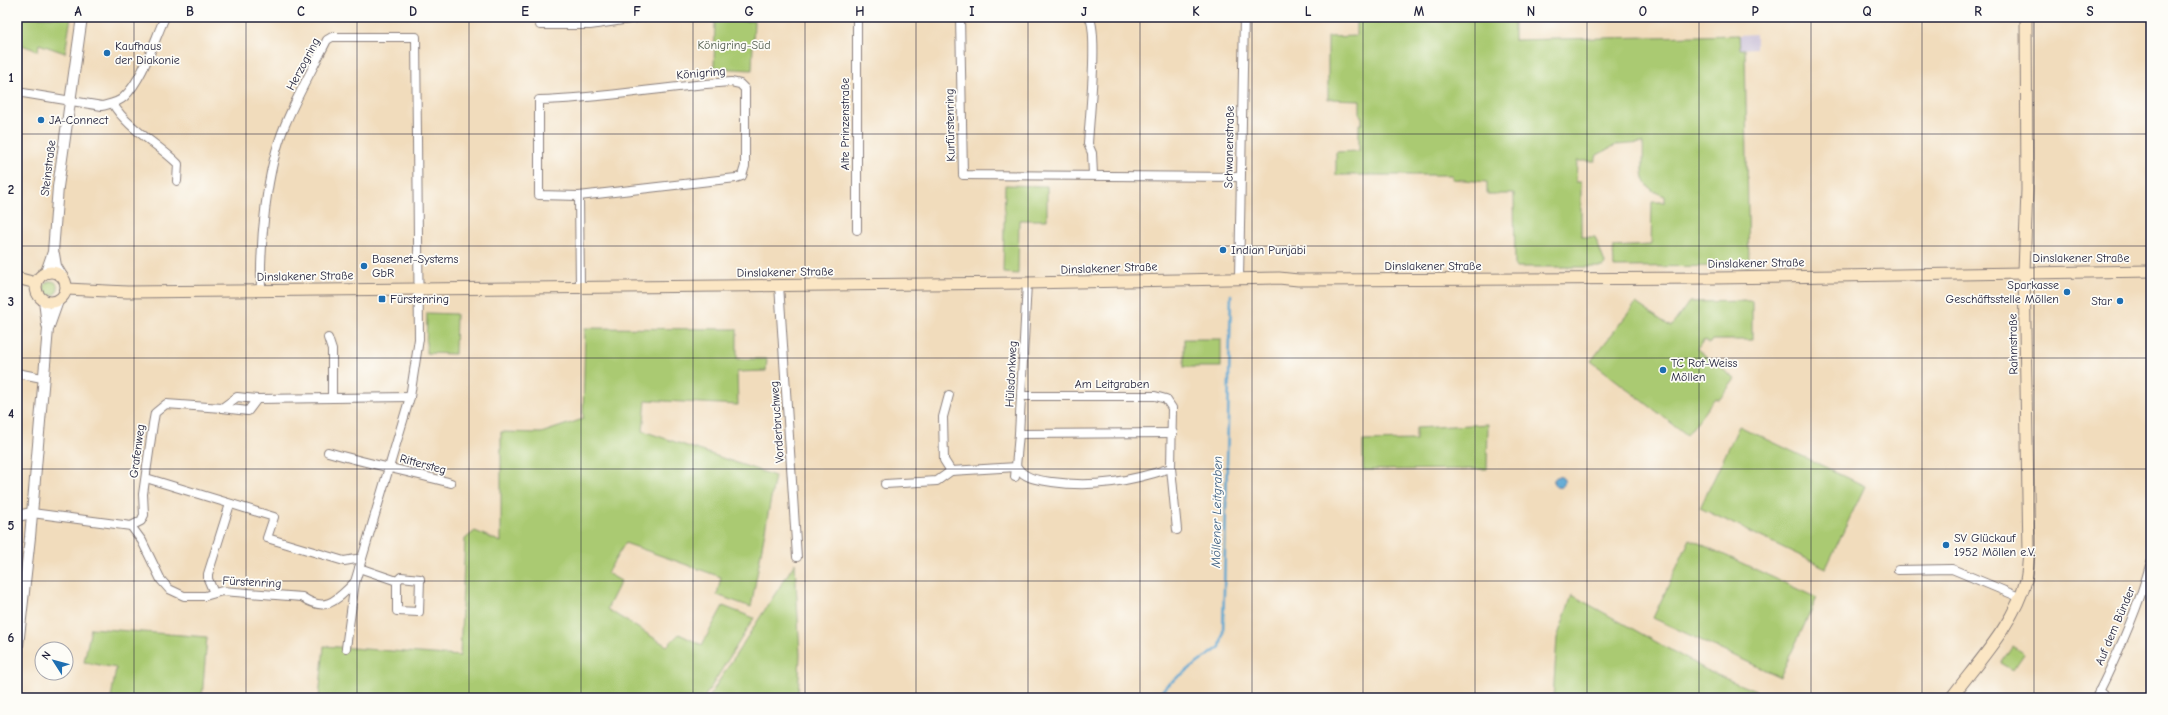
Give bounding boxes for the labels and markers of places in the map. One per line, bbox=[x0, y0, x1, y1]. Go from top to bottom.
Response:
place label: Kaufhaus der Diakonie bbox=[115, 39, 180, 67]
marker: Kaufhaus der Diakonie bbox=[102, 48, 112, 58]
place label: JA-Connect bbox=[49, 113, 109, 127]
marker: JA-Connect bbox=[36, 115, 46, 125]
place label: Indian Punjabi bbox=[1231, 243, 1306, 257]
marker: Indian Punjabi bbox=[1218, 245, 1228, 255]
place label: Basenet-Systems GbR bbox=[372, 252, 459, 280]
marker: Basenet-Systems GbR bbox=[359, 261, 369, 271]
place label: Sparkasse Geschäftsstelle Möllen bbox=[1946, 278, 2059, 306]
marker: Sparkasse Geschäftsstelle Möllen bbox=[2062, 287, 2072, 297]
place label: Fürstenring bbox=[390, 292, 449, 306]
marker: Fürstenring bbox=[377, 294, 387, 304]
place label: Star bbox=[2091, 294, 2112, 308]
marker: Star bbox=[2115, 296, 2125, 306]
place label: TC Rot-Weiss Möllen bbox=[1671, 356, 1737, 384]
marker: TC Rot-Weiss Möllen bbox=[1658, 365, 1668, 375]
place label: SV Glückauf 1952 Möllen e.V. bbox=[1954, 531, 2035, 559]
marker: SV Glückauf 1952 Möllen e.V. bbox=[1941, 540, 1951, 550]

